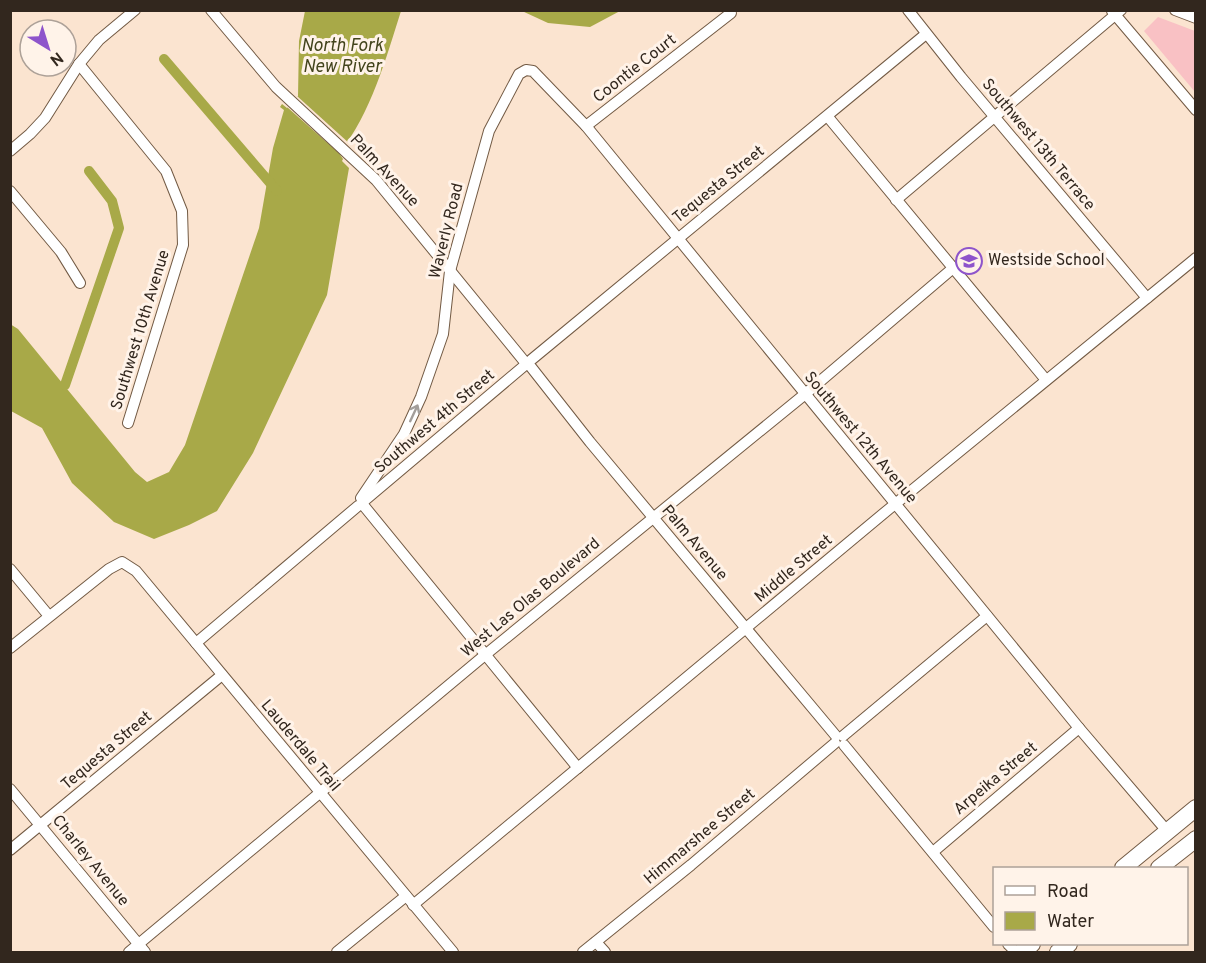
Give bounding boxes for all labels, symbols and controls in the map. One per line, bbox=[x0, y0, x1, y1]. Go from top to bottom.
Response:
north arrow bbox=[18, 18, 78, 78]
street label: Coontie Court bbox=[589, 30, 681, 108]
water label: North Fork New River bbox=[301, 35, 384, 79]
text: N bbox=[45, 47, 67, 70]
street label: Southwest 13th Terrace bbox=[977, 75, 1099, 215]
street label: Palm Avenue bbox=[345, 130, 423, 212]
street label: Tequesta Street bbox=[669, 142, 769, 228]
street label: Waverly Road bbox=[425, 181, 469, 281]
school or university icon: Westside School bbox=[954, 246, 984, 276]
street label: Southwest 10th Avenue bbox=[107, 248, 175, 412]
place label: Westside School bbox=[988, 251, 1105, 271]
street label: Southwest 4th Street bbox=[371, 366, 499, 478]
street label: Southwest 12th Avenue bbox=[799, 368, 921, 508]
one-way arrow bbox=[408, 405, 420, 423]
street label: Palm Avenue bbox=[657, 501, 731, 585]
street label: Middle Street bbox=[751, 531, 837, 607]
street label: West Las Olas Boulevard bbox=[457, 534, 605, 662]
street label: Lauderdale Trail bbox=[256, 696, 344, 796]
street label: Tequesta Street bbox=[57, 707, 157, 795]
street label: Arpeika Street bbox=[950, 738, 1042, 820]
street label: Himmarshee Street bbox=[640, 785, 760, 889]
street label: Charley Avenue bbox=[47, 811, 133, 911]
legend bbox=[993, 867, 1188, 945]
text: Road bbox=[1047, 881, 1089, 904]
text: Water bbox=[1047, 911, 1094, 934]

